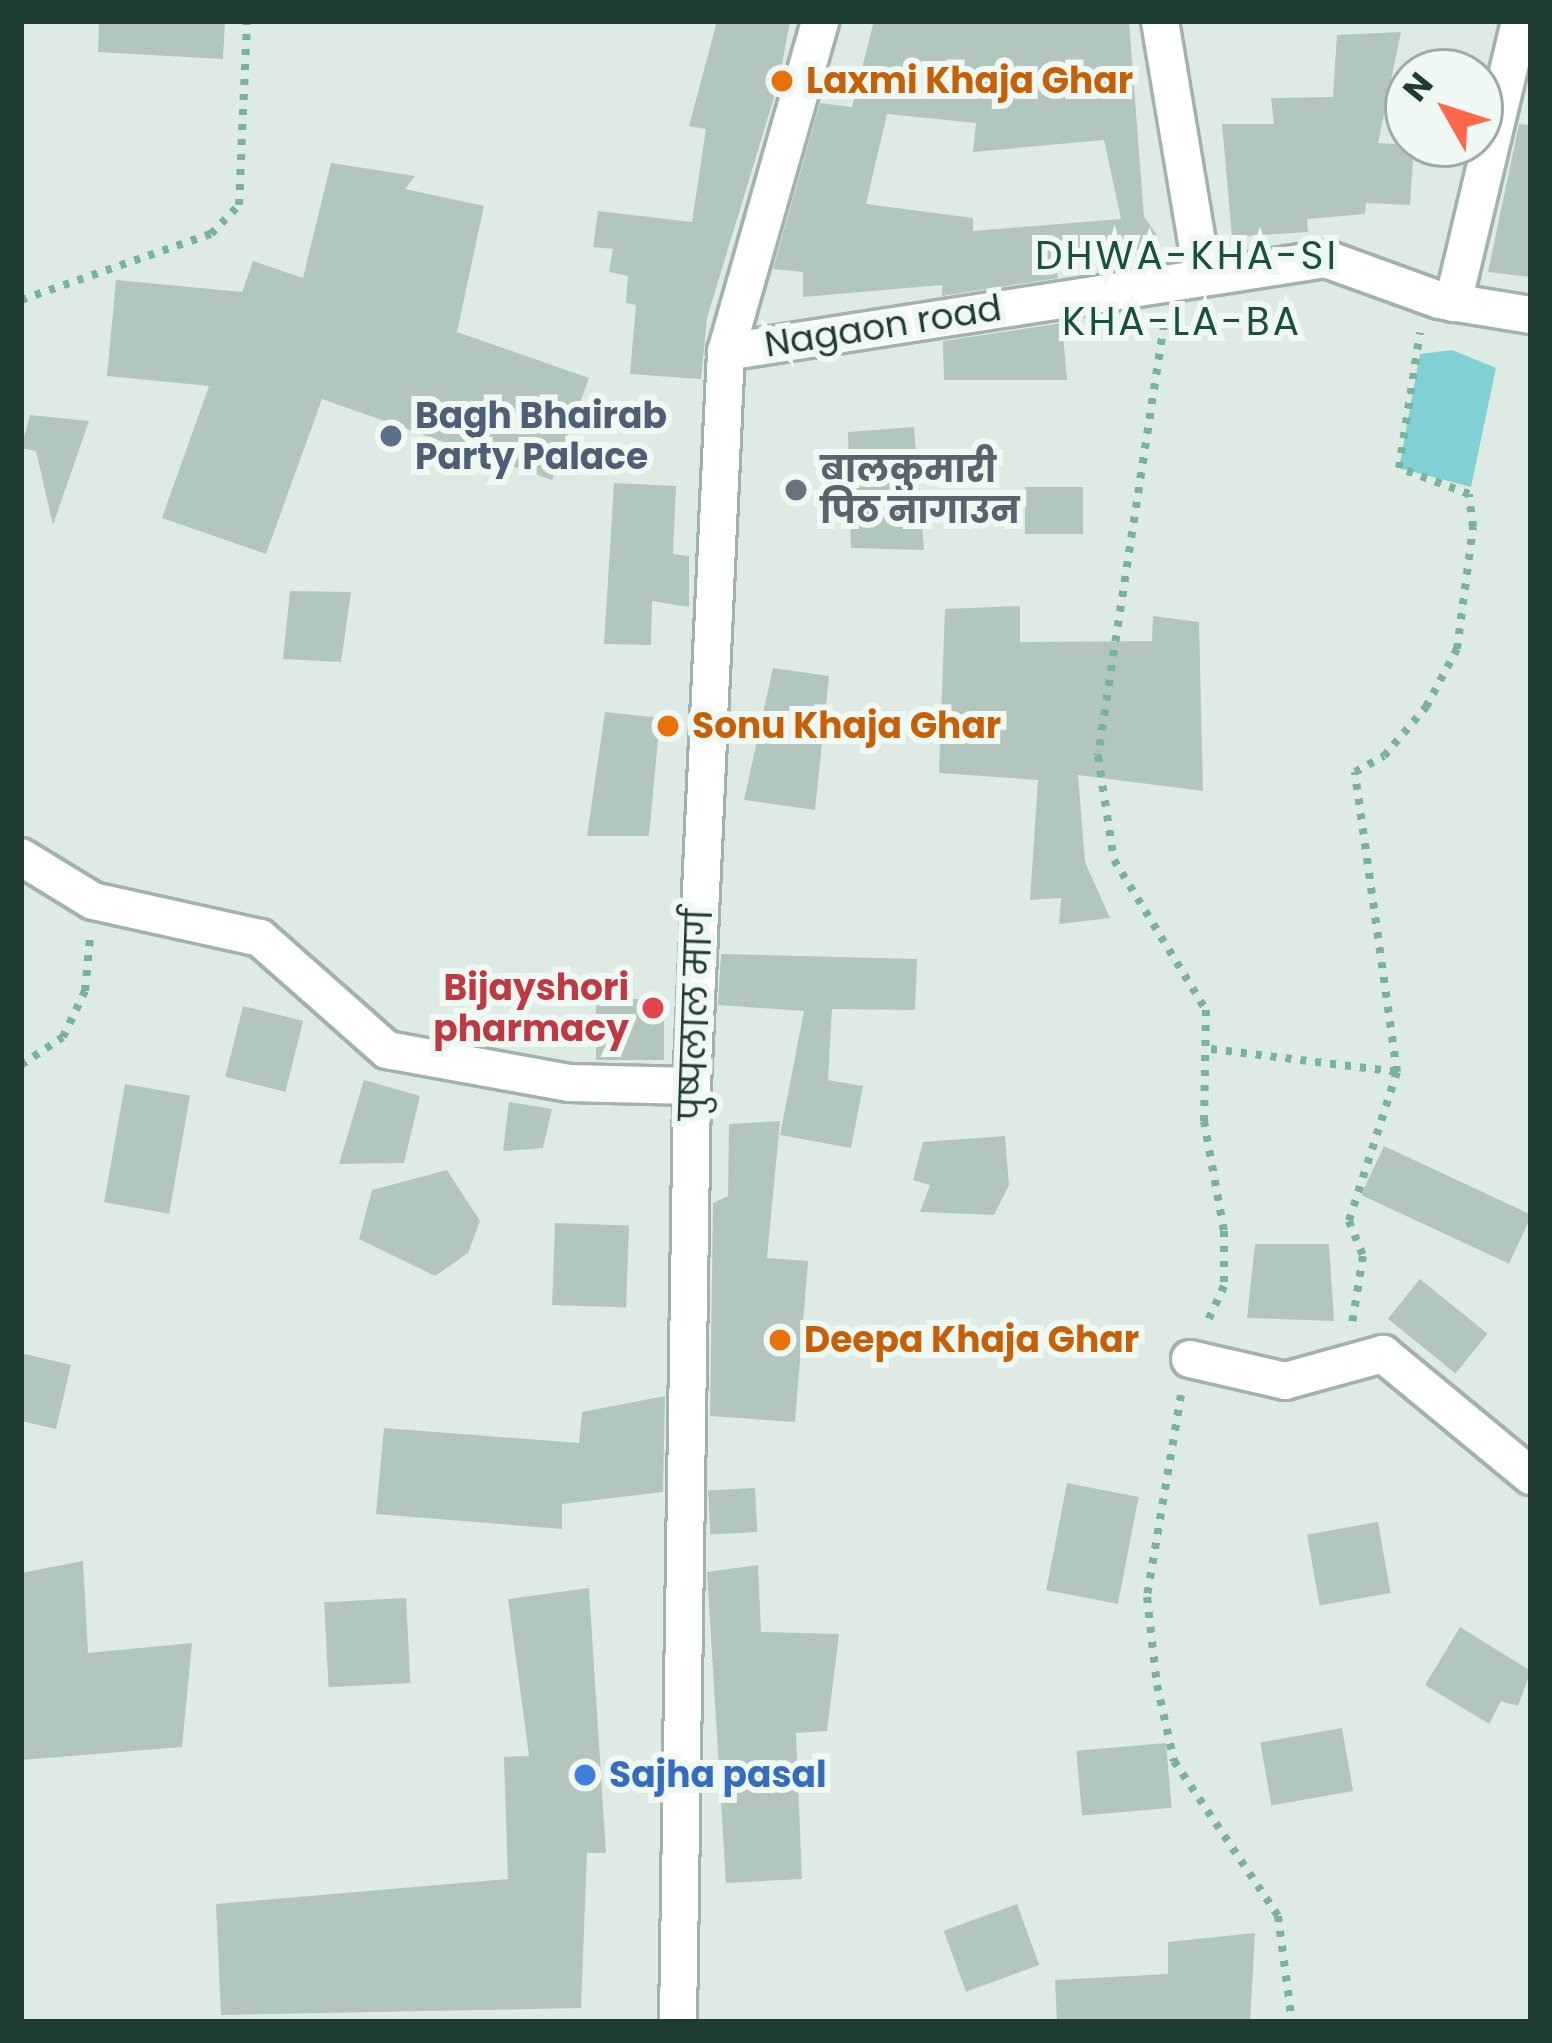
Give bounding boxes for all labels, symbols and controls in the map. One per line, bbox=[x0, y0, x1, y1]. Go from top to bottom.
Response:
north arrow bbox=[1384, 48, 1504, 168]
place label: Laxmi Khaja Ghar bbox=[806, 59, 1133, 103]
text: N bbox=[1392, 62, 1444, 111]
marker: Laxmi Khaja Ghar bbox=[769, 68, 795, 94]
district label: DHWA-KHA-SI bbox=[1035, 233, 1339, 279]
street label: Nagaon road bbox=[762, 286, 1004, 366]
district label: KHA-LA-BA bbox=[1062, 299, 1302, 345]
place label: Bagh Bhairab Party Palace bbox=[415, 393, 667, 478]
marker: Bagh Bhairab Party Palace bbox=[378, 423, 404, 449]
place label: बालकुमारी पिठ नागाउन bbox=[820, 447, 1020, 532]
marker: बालकुमारी पिठ नागाउन bbox=[783, 477, 809, 503]
place label: Sonu Khaja Ghar bbox=[692, 704, 1001, 748]
marker: Sonu Khaja Ghar bbox=[655, 713, 681, 739]
street label: पुष्पलाल मार्ग bbox=[671, 909, 721, 1121]
place label: Bijayshori pharmacy bbox=[433, 965, 629, 1050]
marker: Bijayshori pharmacy bbox=[640, 995, 666, 1021]
place label: Deepa Khaja Ghar bbox=[804, 1318, 1139, 1362]
marker: Deepa Khaja Ghar bbox=[767, 1327, 793, 1353]
place label: Sajha pasal bbox=[609, 1753, 827, 1797]
marker: Sajha pasal bbox=[572, 1762, 598, 1788]

